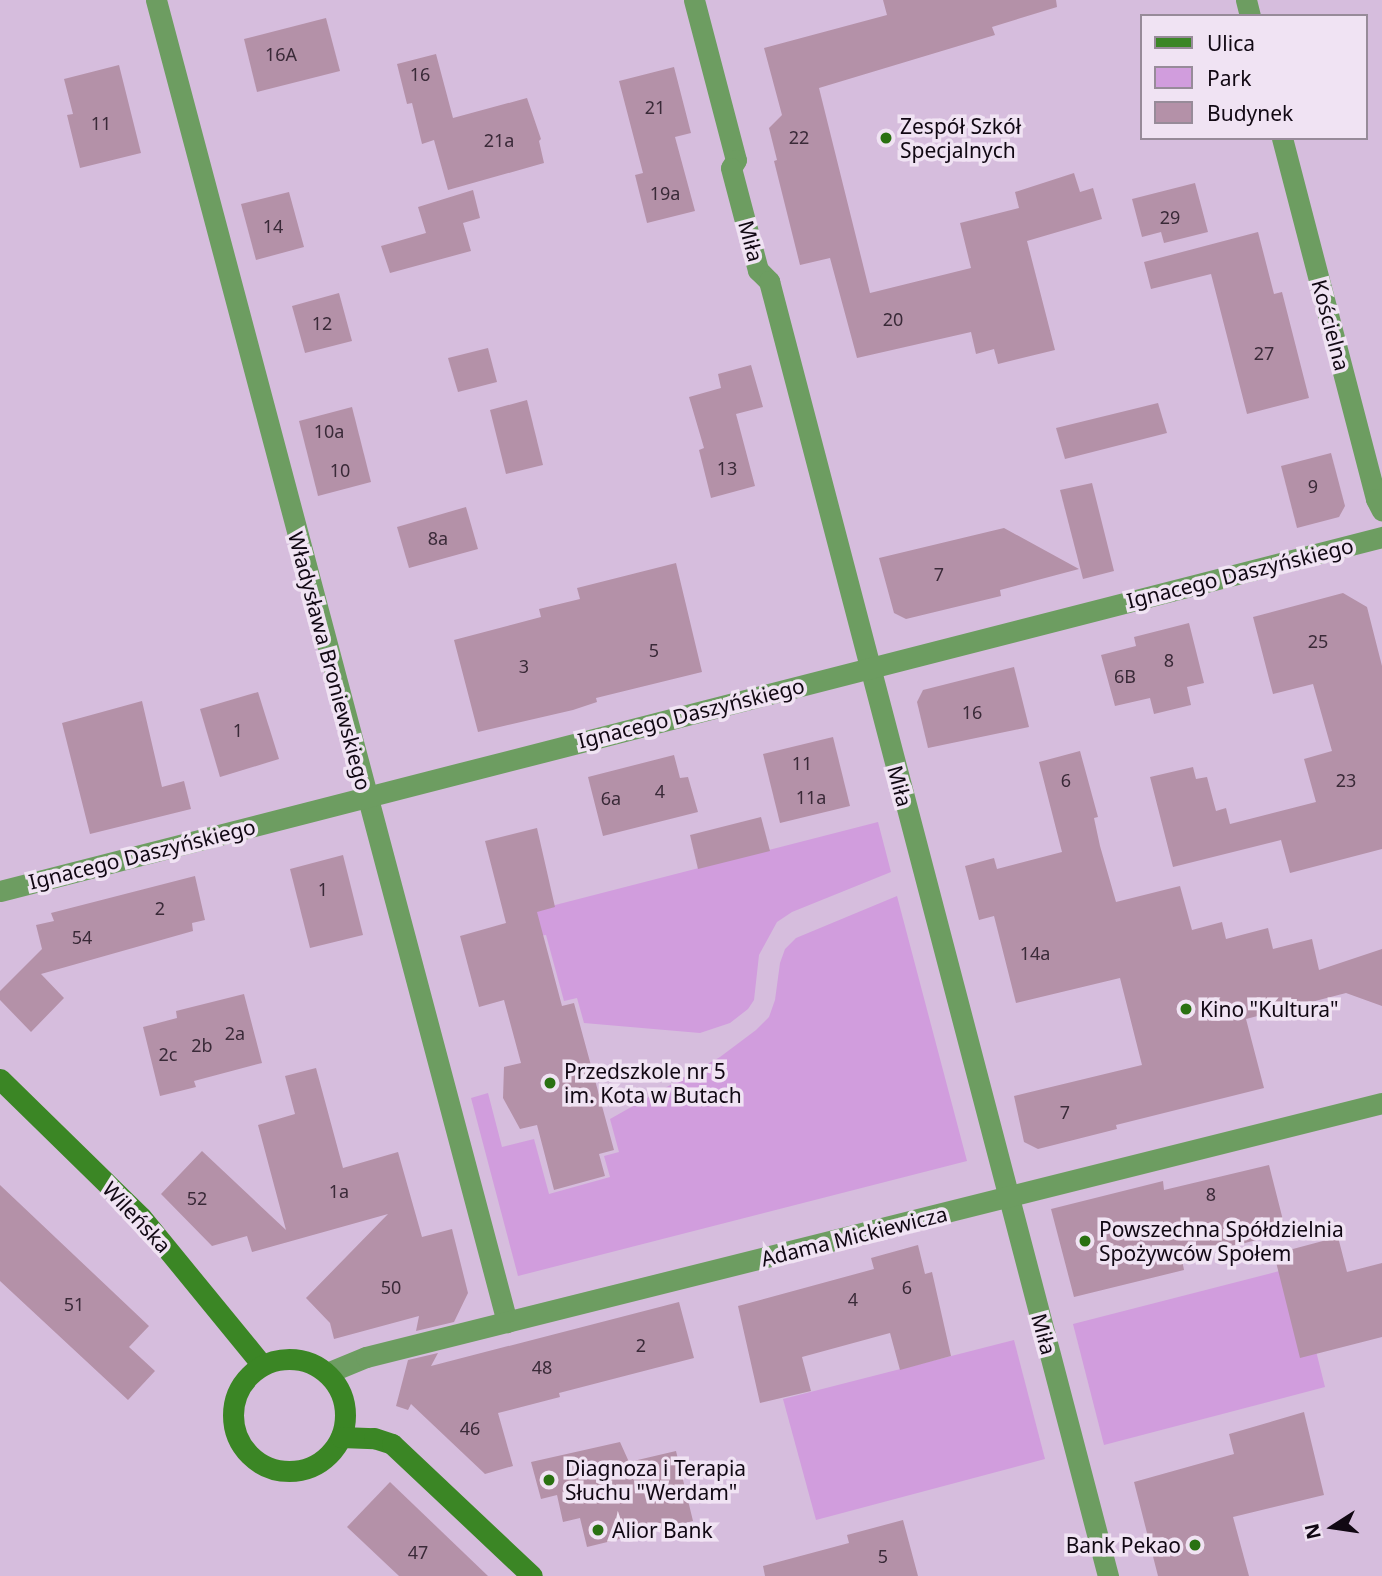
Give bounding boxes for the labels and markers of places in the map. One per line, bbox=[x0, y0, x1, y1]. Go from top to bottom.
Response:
place label: Zespół Szkół Specjalnych bbox=[900, 113, 1021, 163]
marker: Zespół Szkół Specjalnych bbox=[878, 130, 894, 146]
place label: Kino "Kultura" bbox=[1200, 996, 1338, 1022]
marker: Kino "Kultura" bbox=[1178, 1001, 1194, 1017]
place label: Przedszkole nr 5 im. Kota w Butach bbox=[564, 1058, 742, 1108]
marker: Przedszkole nr 5 im. Kota w Butach bbox=[542, 1075, 558, 1091]
place label: Powszechna Spółdzielnia Spożywców Społem bbox=[1099, 1216, 1344, 1266]
marker: Powszechna Spółdzielnia Spożywców Społem bbox=[1077, 1233, 1093, 1249]
place label: Diagnoza i Terapia Słuchu "Werdam" bbox=[565, 1455, 746, 1505]
marker: Diagnoza i Terapia Słuchu "Werdam" bbox=[539, 1470, 559, 1490]
place label: Alior Bank bbox=[612, 1517, 713, 1543]
marker: Alior Bank bbox=[590, 1522, 606, 1538]
place label: Bank Pekao bbox=[1066, 1532, 1181, 1558]
marker: Bank Pekao bbox=[1187, 1537, 1203, 1553]

